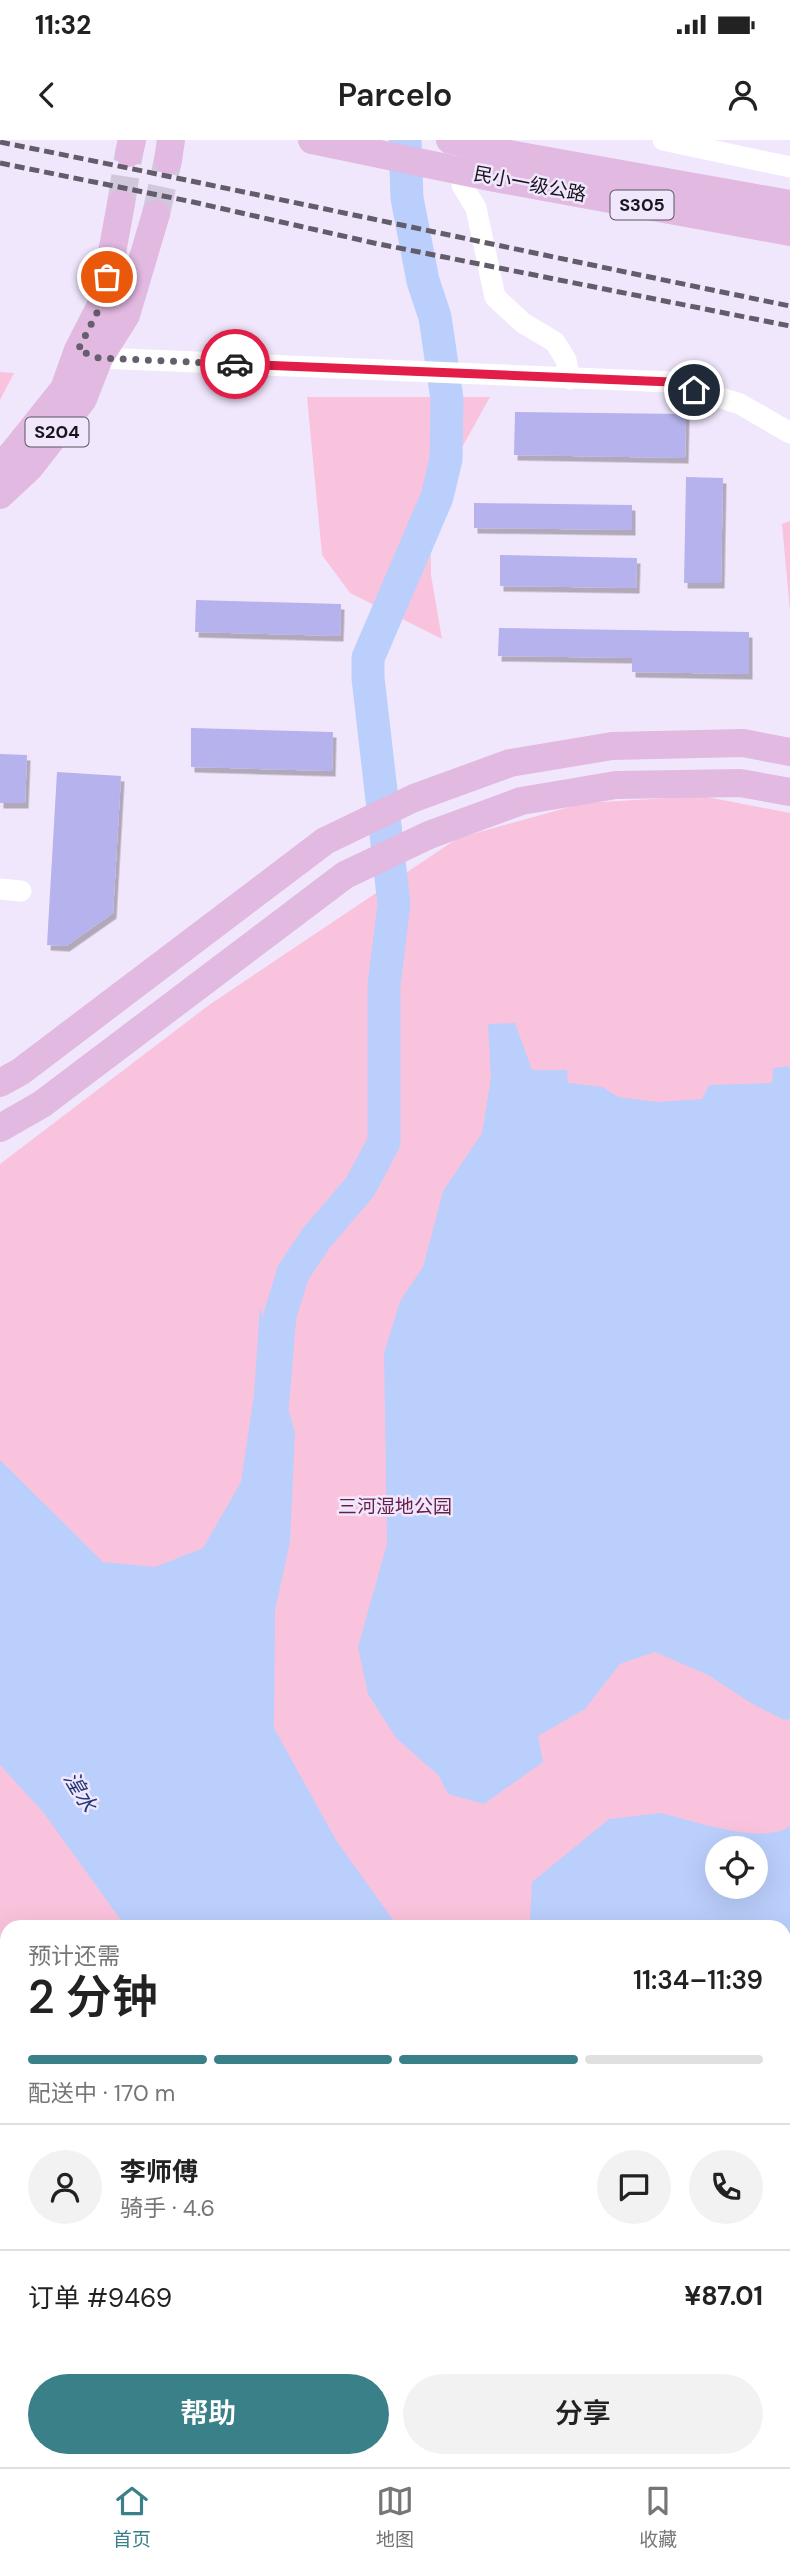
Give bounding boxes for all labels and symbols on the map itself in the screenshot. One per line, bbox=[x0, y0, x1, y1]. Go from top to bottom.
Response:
street label: 民小一级公路 bbox=[472, 161, 588, 207]
road number: S305 bbox=[610, 191, 674, 220]
pin bbox=[77, 247, 137, 307]
courier bbox=[200, 329, 270, 399]
pin bbox=[664, 360, 724, 420]
road number: S204 bbox=[25, 418, 88, 446]
park label: 三河湿地公园 bbox=[338, 1494, 452, 1519]
water label: 湟水 bbox=[57, 1767, 103, 1818]

